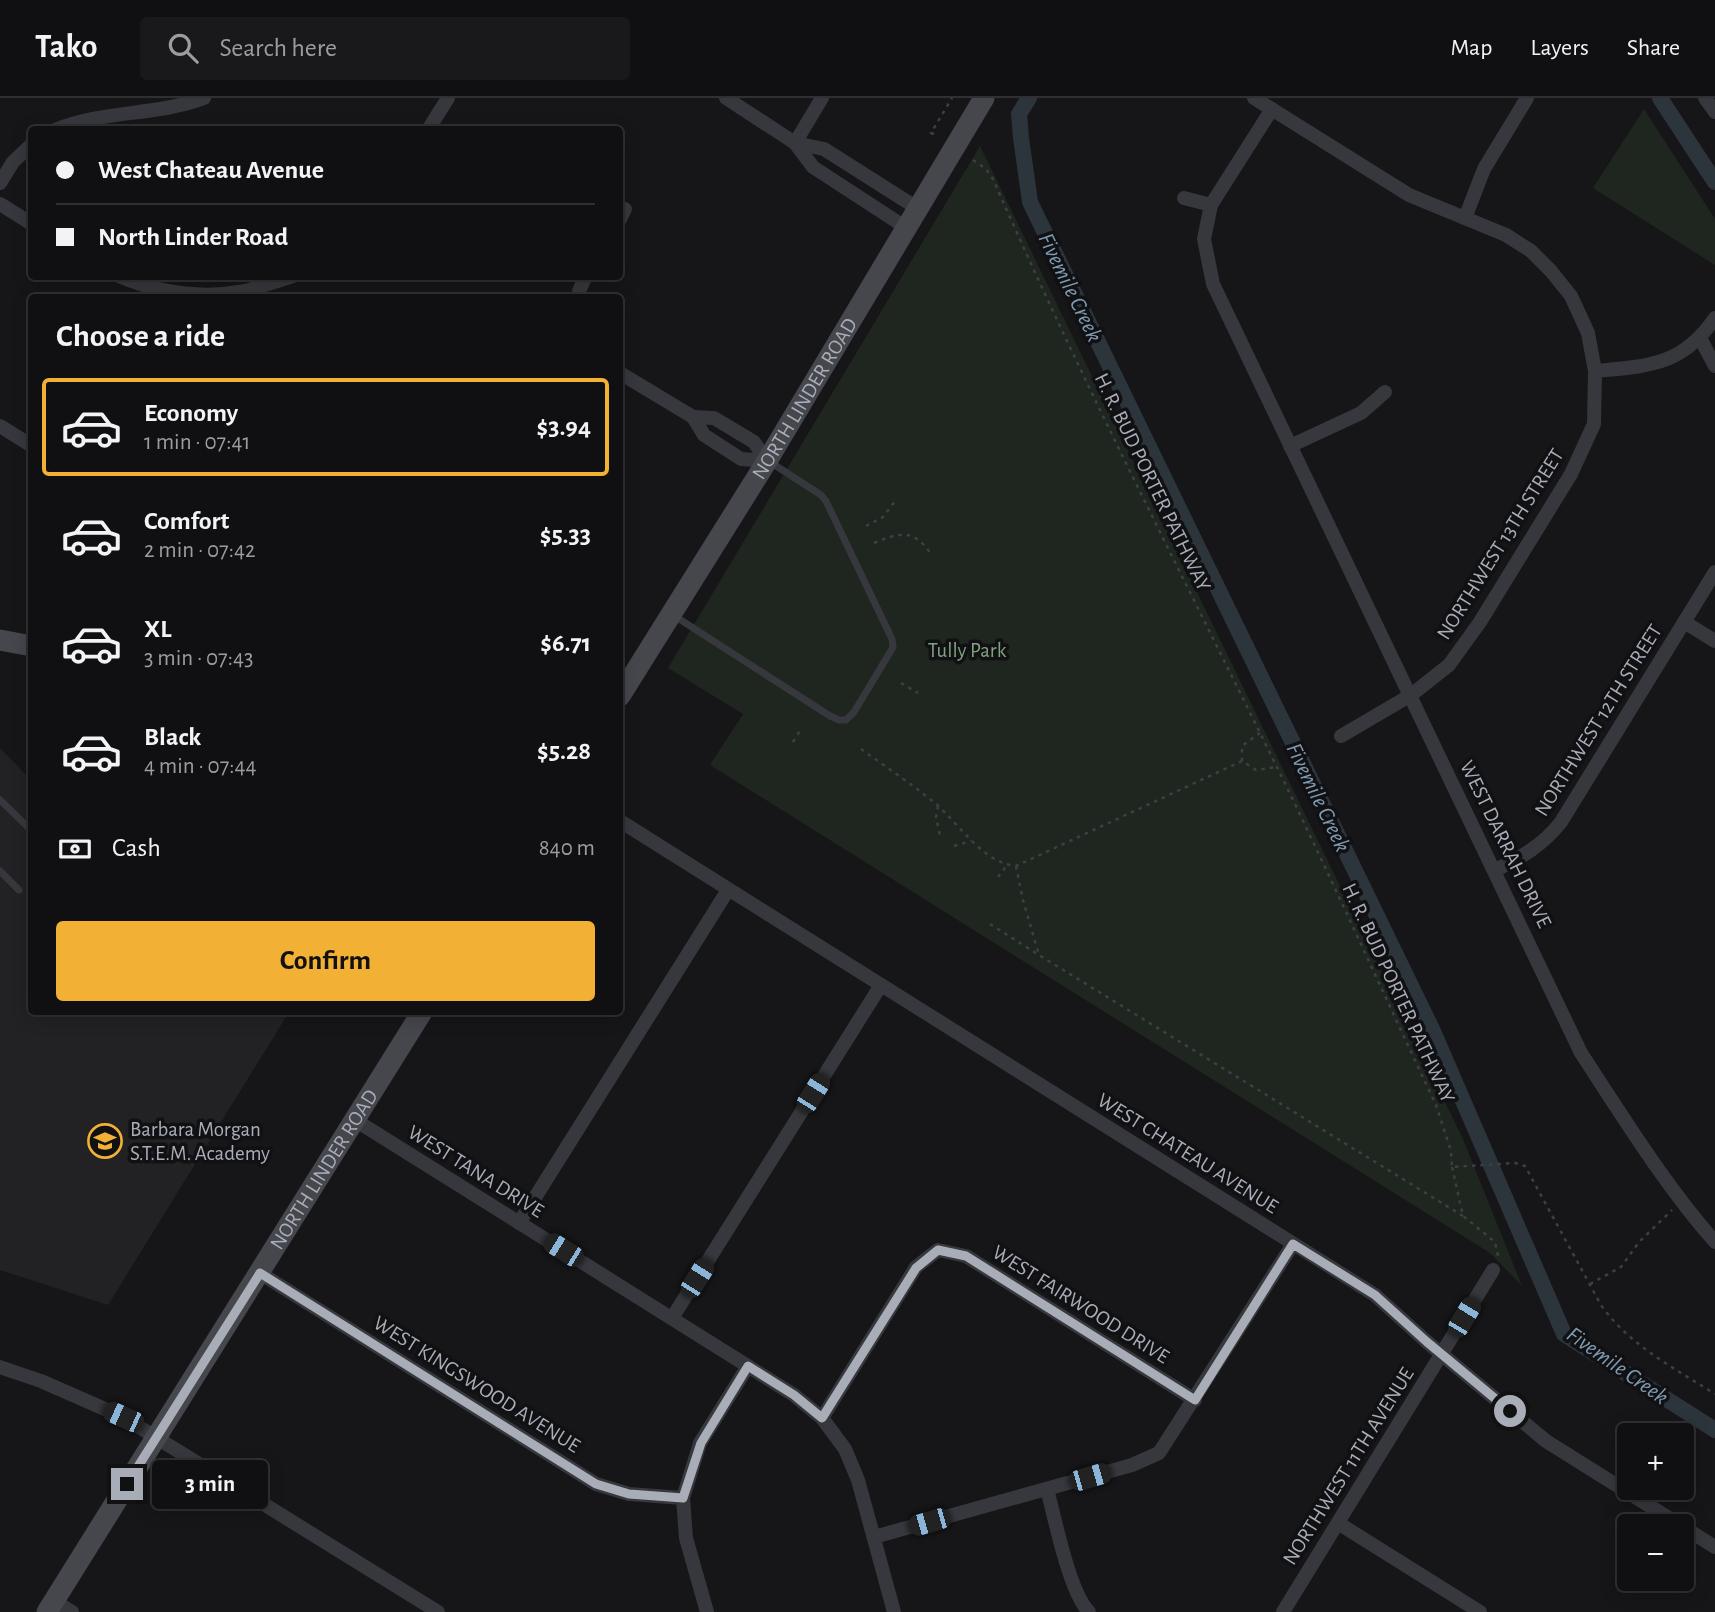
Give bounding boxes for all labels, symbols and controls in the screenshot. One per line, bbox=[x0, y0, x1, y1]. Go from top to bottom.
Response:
search box bbox=[140, 17, 630, 80]
icon: search bbox=[164, 29, 202, 67]
text: Tako bbox=[35, 31, 98, 64]
text: Search here bbox=[220, 35, 337, 61]
text: Map bbox=[1450, 36, 1492, 60]
text: Layers bbox=[1530, 36, 1589, 60]
text: Share bbox=[1627, 36, 1680, 60]
text: West Chateau Avenue bbox=[98, 157, 324, 183]
text: North Linder Road bbox=[98, 224, 288, 250]
water label: Fivemile Creek bbox=[1033, 230, 1106, 346]
street label: NORTH LINDER ROAD bbox=[748, 314, 861, 483]
text: Choose a ride bbox=[56, 320, 225, 352]
street label: H. R. BUD PORTER PATHWAY bbox=[1091, 370, 1215, 595]
icon: car bbox=[60, 396, 123, 459]
text: Economy bbox=[144, 400, 238, 426]
text: $3.94 bbox=[537, 414, 591, 440]
text: 1 min · 07:41 bbox=[144, 431, 250, 454]
street label: NORTHWEST 13TH STREET bbox=[1433, 445, 1568, 643]
icon: car bbox=[60, 504, 123, 567]
text: Comfort bbox=[144, 508, 229, 534]
text: $5.33 bbox=[540, 522, 591, 548]
text: 2 min · 07:42 bbox=[144, 539, 255, 562]
icon: car bbox=[60, 612, 123, 675]
text: XL bbox=[144, 616, 171, 642]
street label: NORTHWEST 12TH STREET bbox=[1531, 621, 1666, 820]
text: $6.71 bbox=[540, 630, 591, 656]
park label: Tully Park bbox=[928, 640, 1007, 661]
text: 3 min · 07:43 bbox=[144, 647, 254, 670]
icon: car bbox=[60, 720, 123, 783]
text: Black bbox=[144, 724, 201, 750]
text: $5.28 bbox=[537, 738, 591, 764]
water label: Fivemile Creek bbox=[1281, 740, 1354, 856]
text: 4 min · 07:44 bbox=[144, 755, 257, 778]
street label: WEST DARRAH DRIVE bbox=[1456, 757, 1555, 931]
icon: cash bbox=[56, 830, 94, 868]
text: Cash bbox=[112, 835, 161, 861]
text: 840 m bbox=[539, 837, 595, 860]
street label: H. R. BUD PORTER PATHWAY bbox=[1338, 880, 1459, 1106]
button: Confirm bbox=[56, 921, 595, 1001]
car bbox=[793, 1070, 834, 1116]
street label: NORTH LINDER ROAD bbox=[266, 1086, 382, 1253]
street label: WEST CHATEAU AVENUE bbox=[1094, 1089, 1282, 1218]
place label: Barbara Morgan S.T.E.M. Academy bbox=[130, 1119, 270, 1164]
street label: WEST TANA DRIVE bbox=[404, 1121, 547, 1222]
school or university icon: Barbara Morgan S.T.E.M. Academy bbox=[86, 1122, 124, 1160]
car bbox=[540, 1230, 587, 1270]
street label: WEST FAIRWOOD DRIVE bbox=[989, 1241, 1173, 1367]
car bbox=[677, 1255, 718, 1301]
car bbox=[1445, 1294, 1484, 1340]
street label: WEST KINGSWOOD AVENUE bbox=[370, 1312, 584, 1457]
water label: Fivemile Creek bbox=[1562, 1323, 1672, 1410]
street label: NORTHWEST 11TH AVENUE bbox=[1279, 1364, 1418, 1569]
route start bbox=[1494, 1395, 1526, 1427]
car bbox=[100, 1399, 147, 1435]
map controls bbox=[1617, 1423, 1694, 1591]
button: + bbox=[1617, 1423, 1694, 1500]
callout: 3 min bbox=[152, 1460, 267, 1508]
car bbox=[1067, 1461, 1114, 1493]
route end bbox=[111, 1468, 143, 1500]
text: 3 min bbox=[185, 1473, 235, 1496]
car bbox=[906, 1506, 953, 1538]
button: − bbox=[1617, 1514, 1694, 1591]

